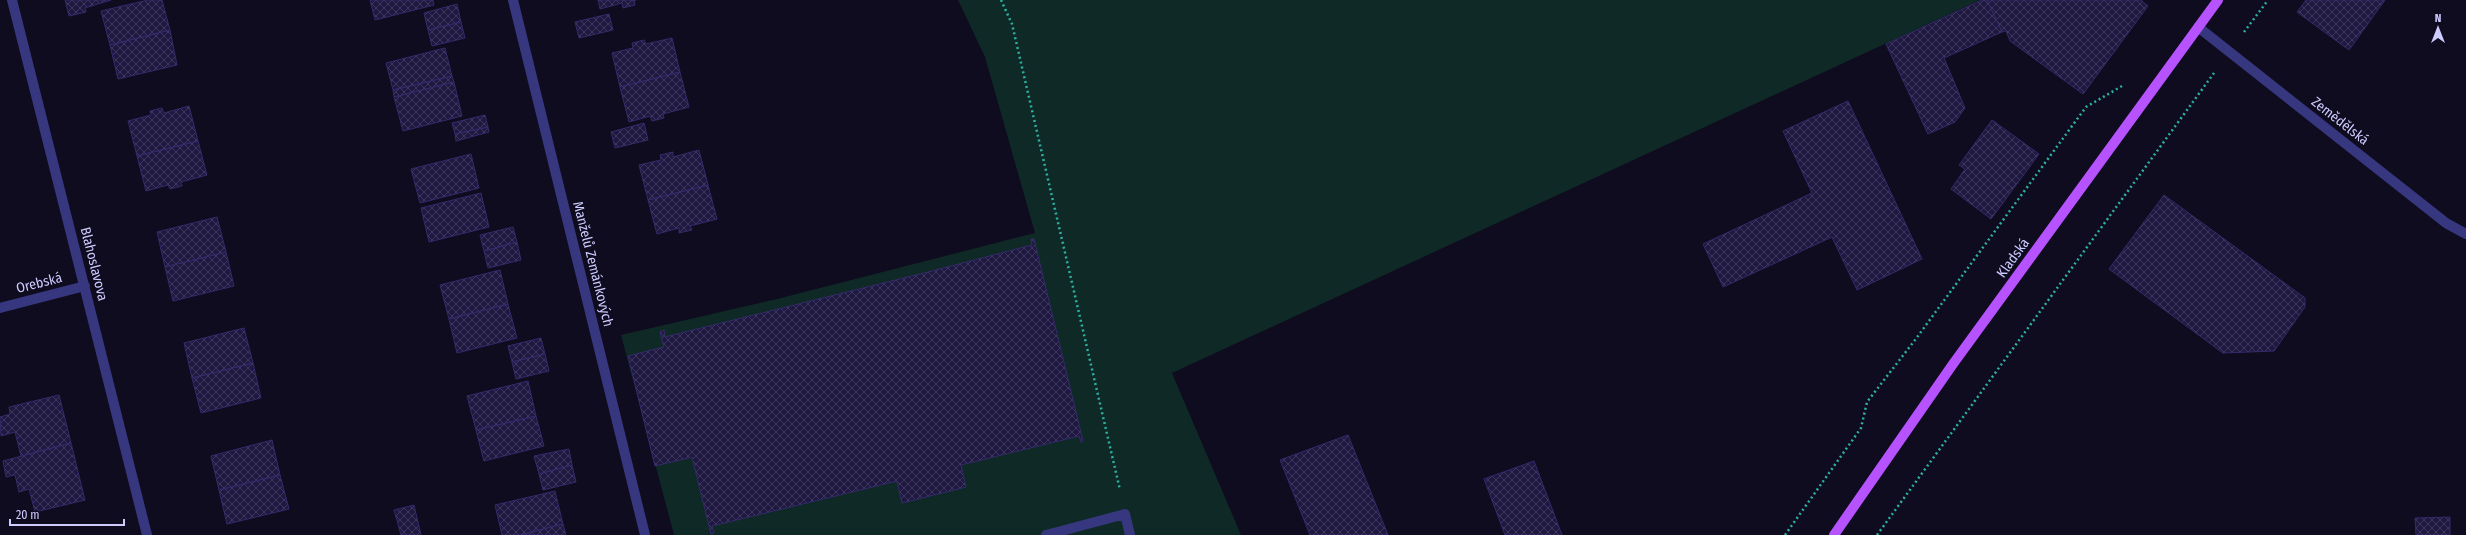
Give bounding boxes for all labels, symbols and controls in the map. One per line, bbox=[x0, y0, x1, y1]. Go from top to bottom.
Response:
north arrow bbox=[2418, 8, 2458, 48]
text: N bbox=[2435, 12, 2441, 25]
street label: Zemědělská bbox=[2308, 93, 2372, 149]
street label: Manželů Zemánkových bbox=[569, 200, 617, 328]
street label: Blahoslavova bbox=[77, 225, 111, 303]
street label: Kladská bbox=[1993, 235, 2033, 281]
street label: Orebská bbox=[14, 269, 64, 297]
scale bar bbox=[10, 501, 124, 527]
text: 20 m bbox=[16, 508, 40, 522]

